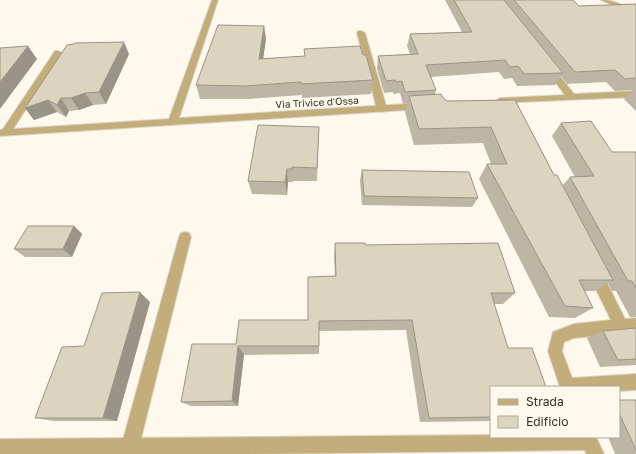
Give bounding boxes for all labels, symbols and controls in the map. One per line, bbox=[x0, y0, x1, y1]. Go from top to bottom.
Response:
street label: Via Trivice d'Ossa bbox=[275, 94, 359, 110]
legend bbox=[490, 386, 620, 438]
text: Strada bbox=[526, 394, 564, 409]
text: Edificio bbox=[526, 414, 568, 429]

